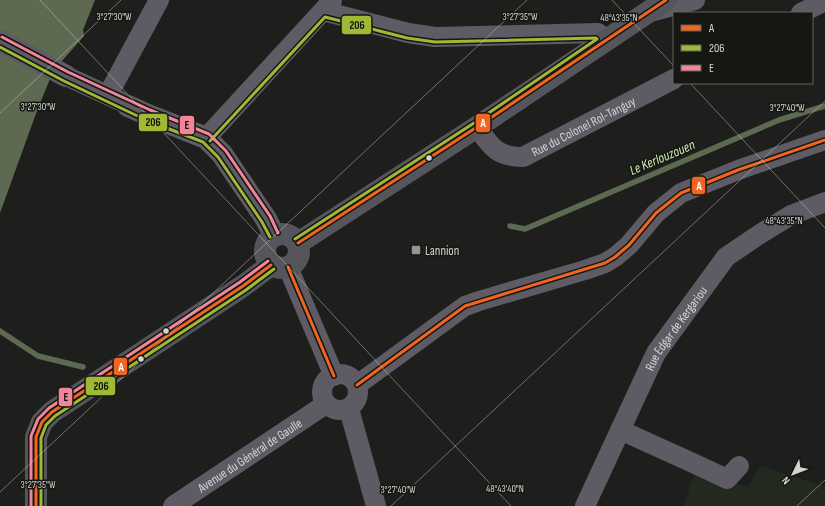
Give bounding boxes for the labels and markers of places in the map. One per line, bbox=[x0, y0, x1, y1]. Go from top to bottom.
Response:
unlabelled marker bbox=[424, 153, 434, 163]
place label: Lannion bbox=[425, 243, 459, 259]
marker: Lannion bbox=[410, 244, 422, 256]
unlabelled marker bbox=[161, 326, 171, 336]
unlabelled marker bbox=[136, 354, 146, 364]

